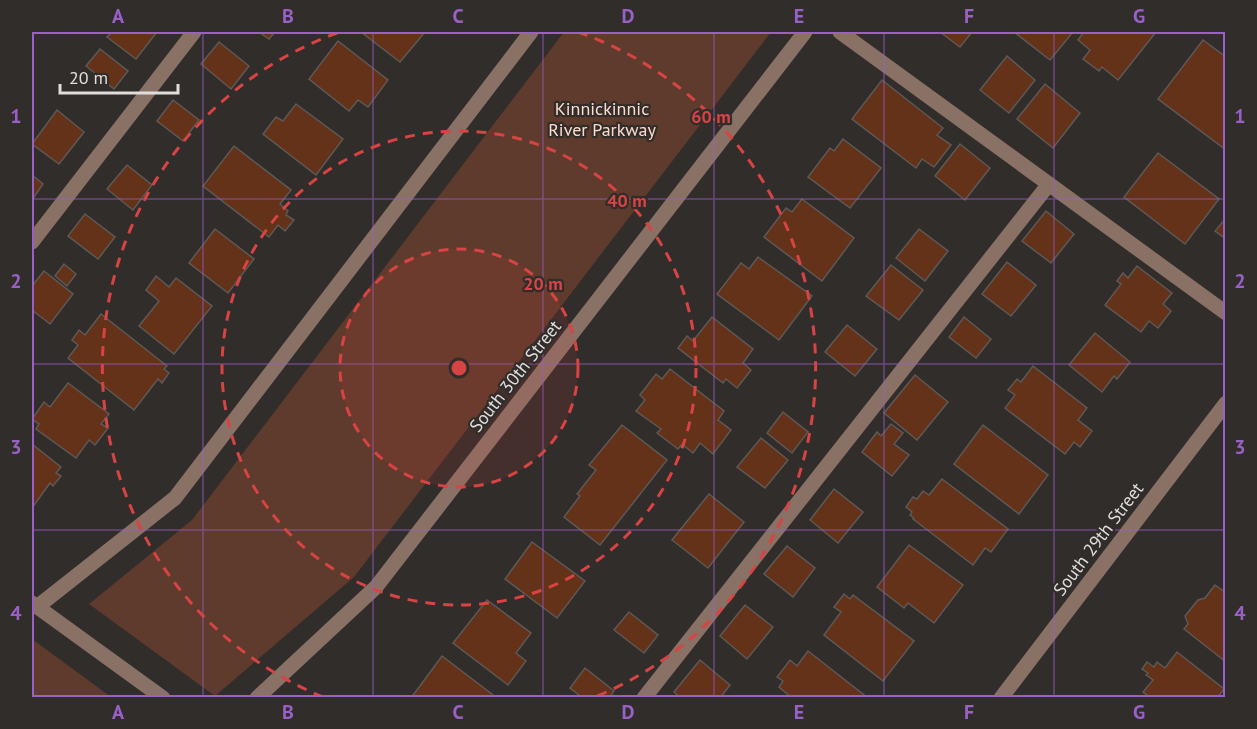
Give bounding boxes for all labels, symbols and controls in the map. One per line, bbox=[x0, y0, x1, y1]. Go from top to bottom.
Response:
text: A bbox=[112, 3, 125, 29]
text: B bbox=[282, 3, 294, 29]
text: C bbox=[452, 3, 464, 29]
text: D bbox=[622, 3, 635, 29]
text: E bbox=[794, 3, 804, 29]
text: F bbox=[964, 3, 974, 29]
text: G bbox=[1133, 3, 1145, 29]
scale bar bbox=[60, 57, 178, 95]
text: 20 m bbox=[69, 66, 108, 89]
park label: Kinnickinnic River Parkway bbox=[548, 97, 656, 141]
text: 1 bbox=[10, 103, 22, 129]
text: 1 bbox=[1234, 103, 1246, 129]
text: 60 m bbox=[691, 105, 731, 128]
text: 40 m bbox=[607, 189, 647, 212]
text: 2 bbox=[10, 268, 22, 294]
text: 2 bbox=[1234, 268, 1246, 294]
text: 20 m bbox=[523, 272, 563, 295]
street label: South 30th Street bbox=[464, 315, 566, 437]
centre of rings bbox=[449, 358, 469, 378]
text: 3 bbox=[10, 434, 22, 460]
text: 3 bbox=[1234, 434, 1246, 460]
street label: South 29th Street bbox=[1048, 478, 1148, 600]
text: 4 bbox=[10, 600, 22, 626]
text: 4 bbox=[1234, 600, 1246, 626]
text: A bbox=[112, 699, 125, 725]
text: B bbox=[282, 699, 294, 725]
text: C bbox=[452, 699, 464, 725]
text: D bbox=[622, 699, 635, 725]
text: E bbox=[794, 699, 804, 725]
text: F bbox=[964, 699, 974, 725]
text: G bbox=[1133, 699, 1145, 725]

